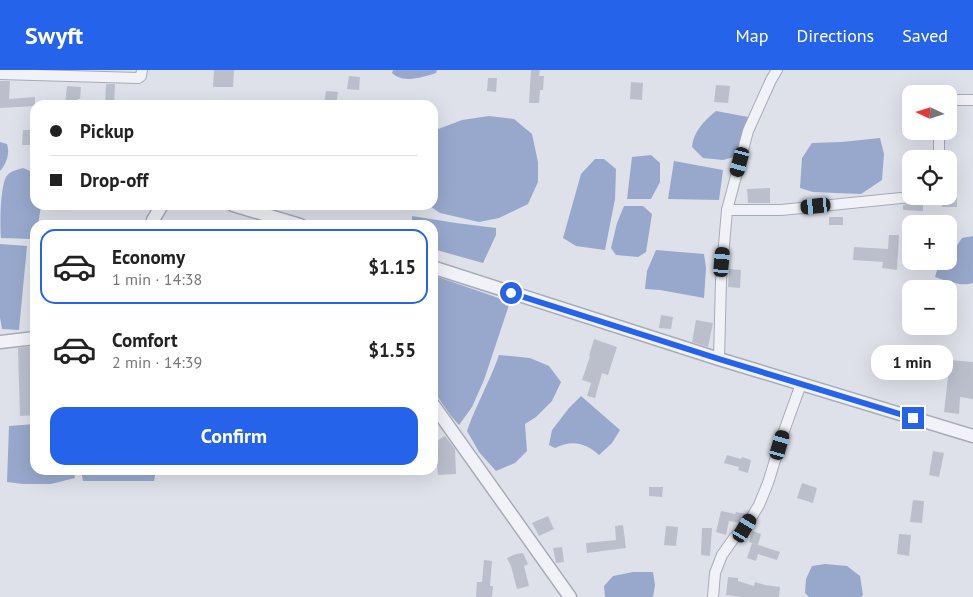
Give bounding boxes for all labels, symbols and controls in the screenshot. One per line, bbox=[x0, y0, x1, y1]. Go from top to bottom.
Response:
text: Swyft bbox=[25, 20, 83, 51]
text: Map bbox=[736, 24, 768, 47]
text: Directions bbox=[796, 24, 874, 47]
text: Saved bbox=[902, 24, 948, 47]
north arrow bbox=[902, 85, 958, 140]
map controls bbox=[902, 85, 957, 335]
text: Pickup bbox=[80, 119, 134, 143]
car bbox=[728, 146, 751, 178]
button: locate bbox=[902, 150, 957, 205]
text: Drop-off bbox=[80, 168, 148, 192]
car bbox=[800, 197, 831, 215]
button: + bbox=[902, 215, 957, 270]
icon: car bbox=[52, 244, 97, 289]
text: Economy bbox=[112, 245, 185, 269]
car bbox=[713, 246, 730, 278]
text: $1.15 bbox=[368, 255, 416, 279]
text: 1 min · 14:38 bbox=[112, 269, 202, 289]
button: − bbox=[902, 280, 957, 335]
route start bbox=[500, 282, 522, 304]
icon: car bbox=[52, 327, 97, 372]
text: Comfort bbox=[112, 328, 178, 352]
text: $1.55 bbox=[368, 338, 416, 362]
callout: 1 min bbox=[872, 346, 954, 380]
text: 2 min · 14:39 bbox=[112, 352, 202, 372]
text: 1 min bbox=[892, 352, 932, 372]
button: Confirm bbox=[50, 407, 418, 465]
route end bbox=[902, 407, 924, 429]
car bbox=[768, 429, 791, 461]
car bbox=[730, 511, 759, 545]

